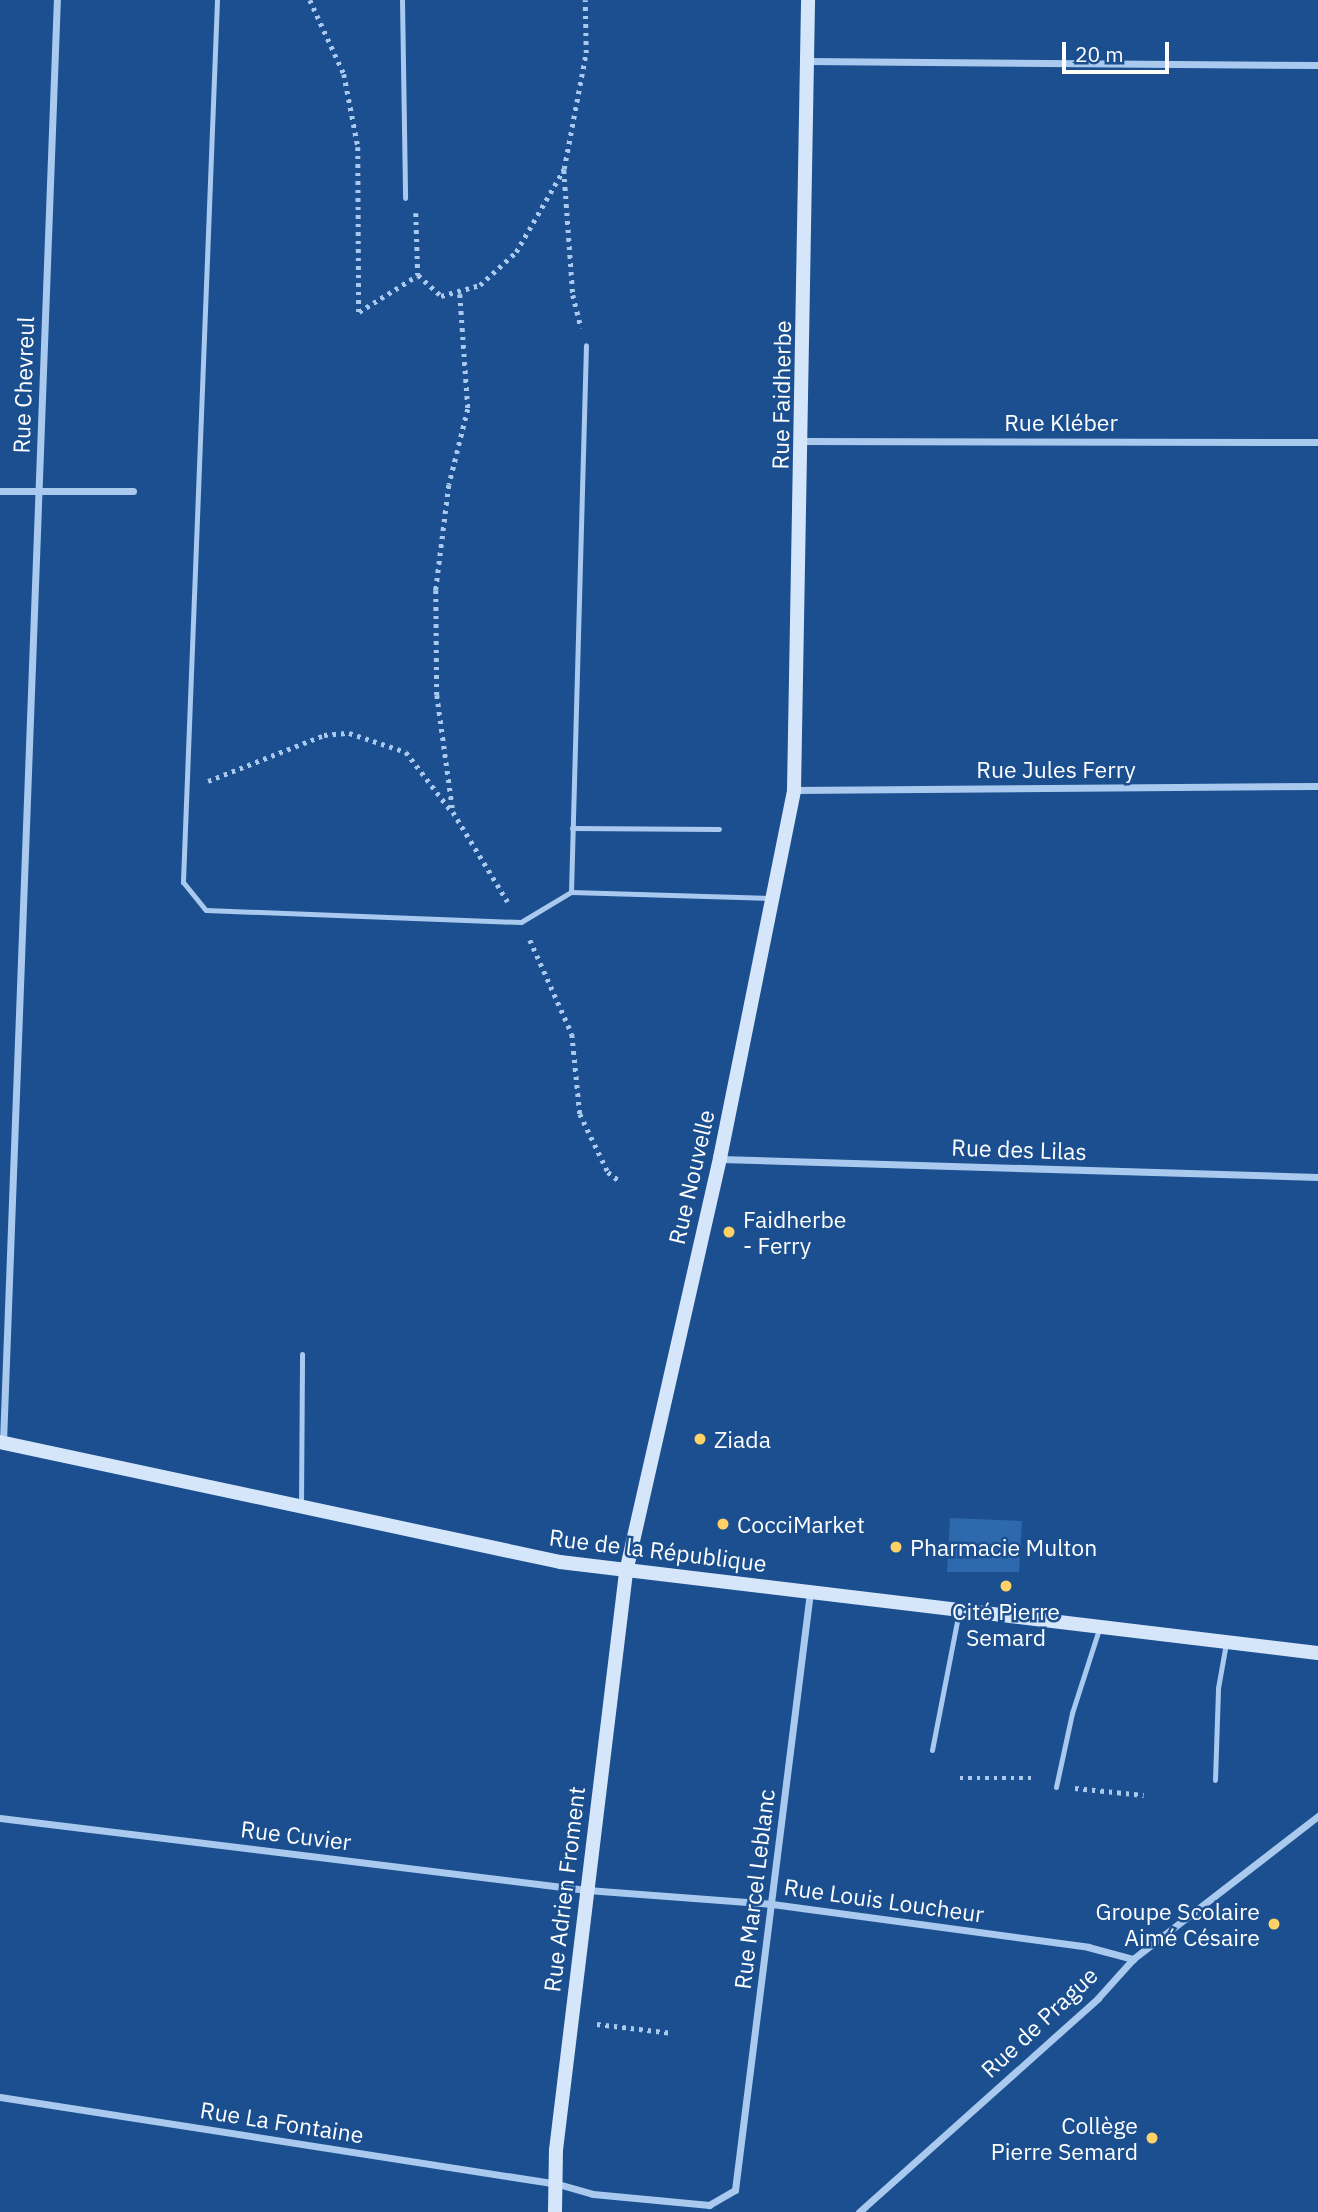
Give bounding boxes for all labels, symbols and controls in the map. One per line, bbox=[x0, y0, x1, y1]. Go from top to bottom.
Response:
scale bar bbox=[1066, 28, 1173, 72]
text: 20 m bbox=[1075, 40, 1124, 68]
street label: Rue Chevreul bbox=[7, 316, 39, 454]
street label: Rue Faidherbe bbox=[766, 320, 796, 470]
street label: Rue Kléber bbox=[1004, 408, 1118, 436]
street label: Rue Jules Ferry bbox=[976, 755, 1136, 783]
street label: Rue Nouvelle bbox=[662, 1107, 720, 1247]
street label: Rue des Lilas bbox=[951, 1133, 1087, 1165]
place label: Faidherbe - Ferry bbox=[743, 1205, 846, 1259]
marker: Faidherbe - Ferry bbox=[721, 1224, 737, 1240]
place label: Ziada bbox=[714, 1425, 771, 1453]
marker: Ziada bbox=[692, 1431, 708, 1447]
place label: CocciMarket bbox=[737, 1510, 865, 1538]
marker: CocciMarket bbox=[715, 1516, 731, 1532]
street label: Rue de la République bbox=[548, 1523, 768, 1577]
place label: Pharmacie Multon bbox=[910, 1533, 1097, 1561]
marker: Pharmacie Multon bbox=[888, 1539, 904, 1555]
marker: Cité Pierre Semard bbox=[998, 1578, 1014, 1594]
place label: Cité Pierre Semard bbox=[952, 1597, 1060, 1651]
street label: Rue Adrien Froment bbox=[538, 1785, 590, 1993]
street label: Rue Marcel Leblanc bbox=[728, 1787, 780, 1991]
street label: Rue Cuvier bbox=[239, 1815, 353, 1855]
street label: Rue Louis Loucheur bbox=[782, 1872, 986, 1928]
place label: Groupe Scolaire Aimé Césaire bbox=[1095, 1897, 1260, 1951]
marker: Groupe Scolaire Aimé Césaire bbox=[1266, 1916, 1282, 1932]
street label: Rue de Prague bbox=[975, 1961, 1103, 2083]
street label: Rue La Fontaine bbox=[198, 2095, 366, 2149]
place label: Collège Pierre Semard bbox=[991, 2111, 1138, 2165]
marker: Collège Pierre Semard bbox=[1144, 2130, 1160, 2146]

